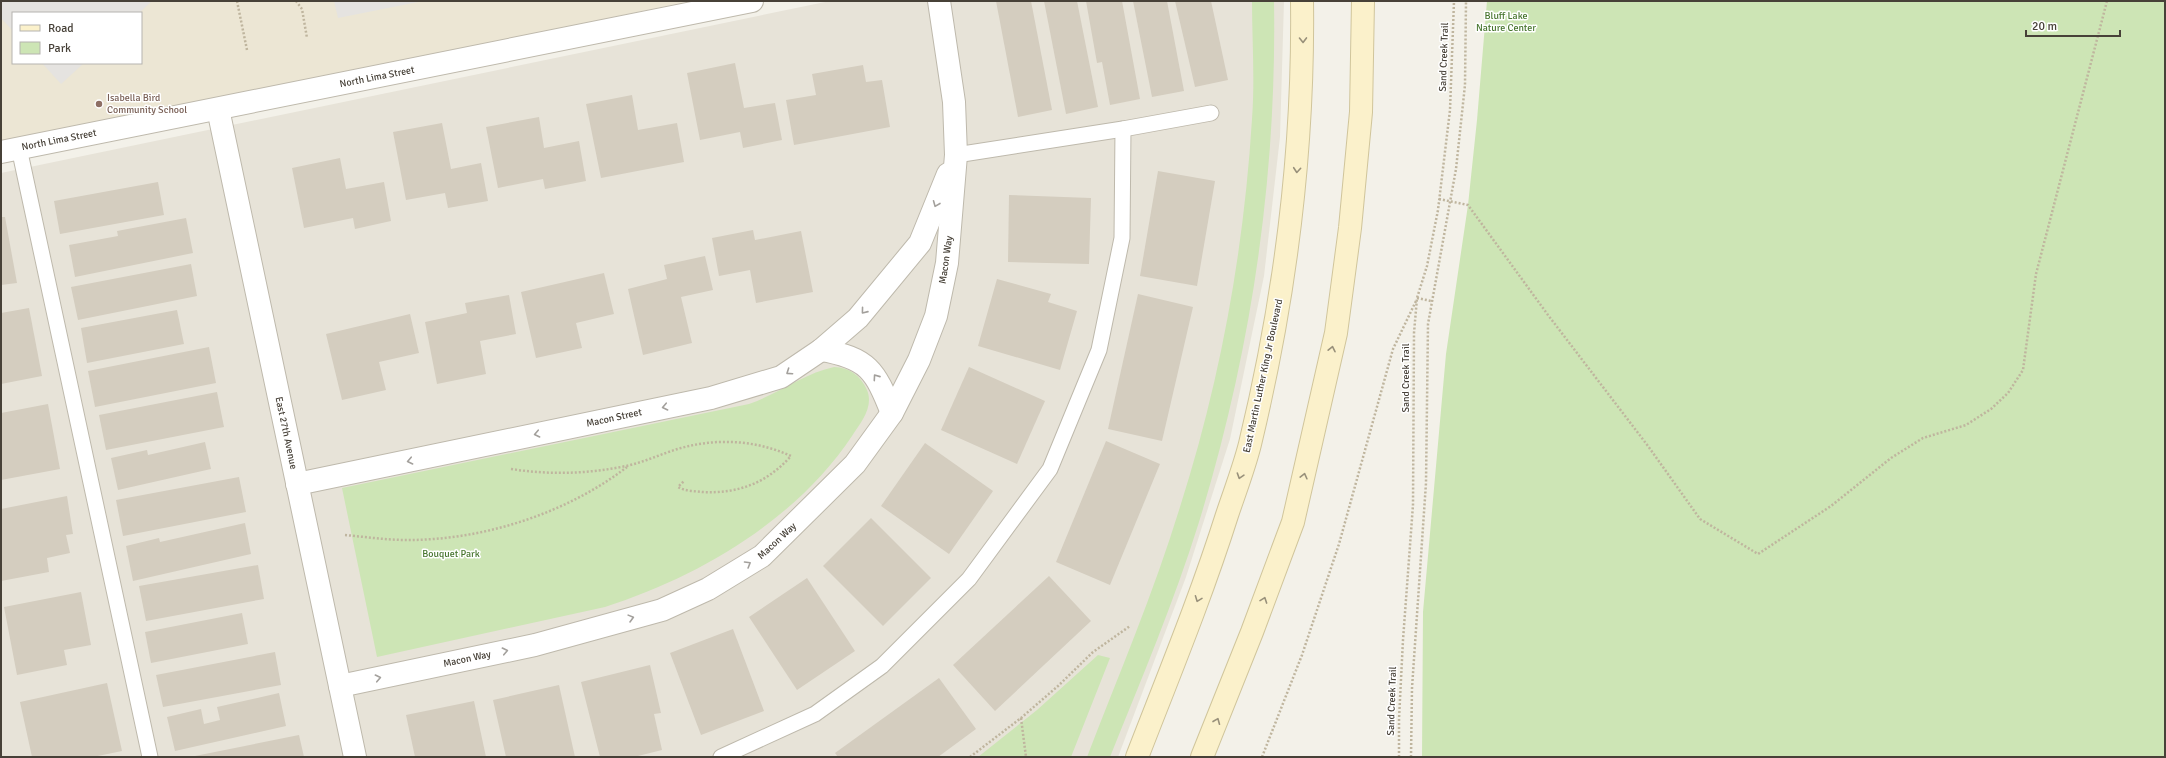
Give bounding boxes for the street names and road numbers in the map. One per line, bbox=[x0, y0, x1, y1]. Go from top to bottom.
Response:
street label: Sand Creek Trail bbox=[1437, 22, 1451, 92]
street label: North Lima Street bbox=[339, 64, 416, 90]
street label: North Lima Street bbox=[21, 127, 98, 153]
street label: Macon Way bbox=[937, 235, 955, 285]
street label: East Martin Luther King Jr Boulevard bbox=[1241, 298, 1285, 454]
street label: Sand Creek Trail bbox=[1400, 343, 1412, 413]
street label: East 27th Avenue bbox=[272, 396, 300, 470]
street label: Macon Street bbox=[585, 406, 643, 430]
street label: Macon Way bbox=[755, 520, 799, 562]
street label: Macon Way bbox=[442, 648, 492, 670]
street label: Sand Creek Trail bbox=[1385, 666, 1399, 736]

